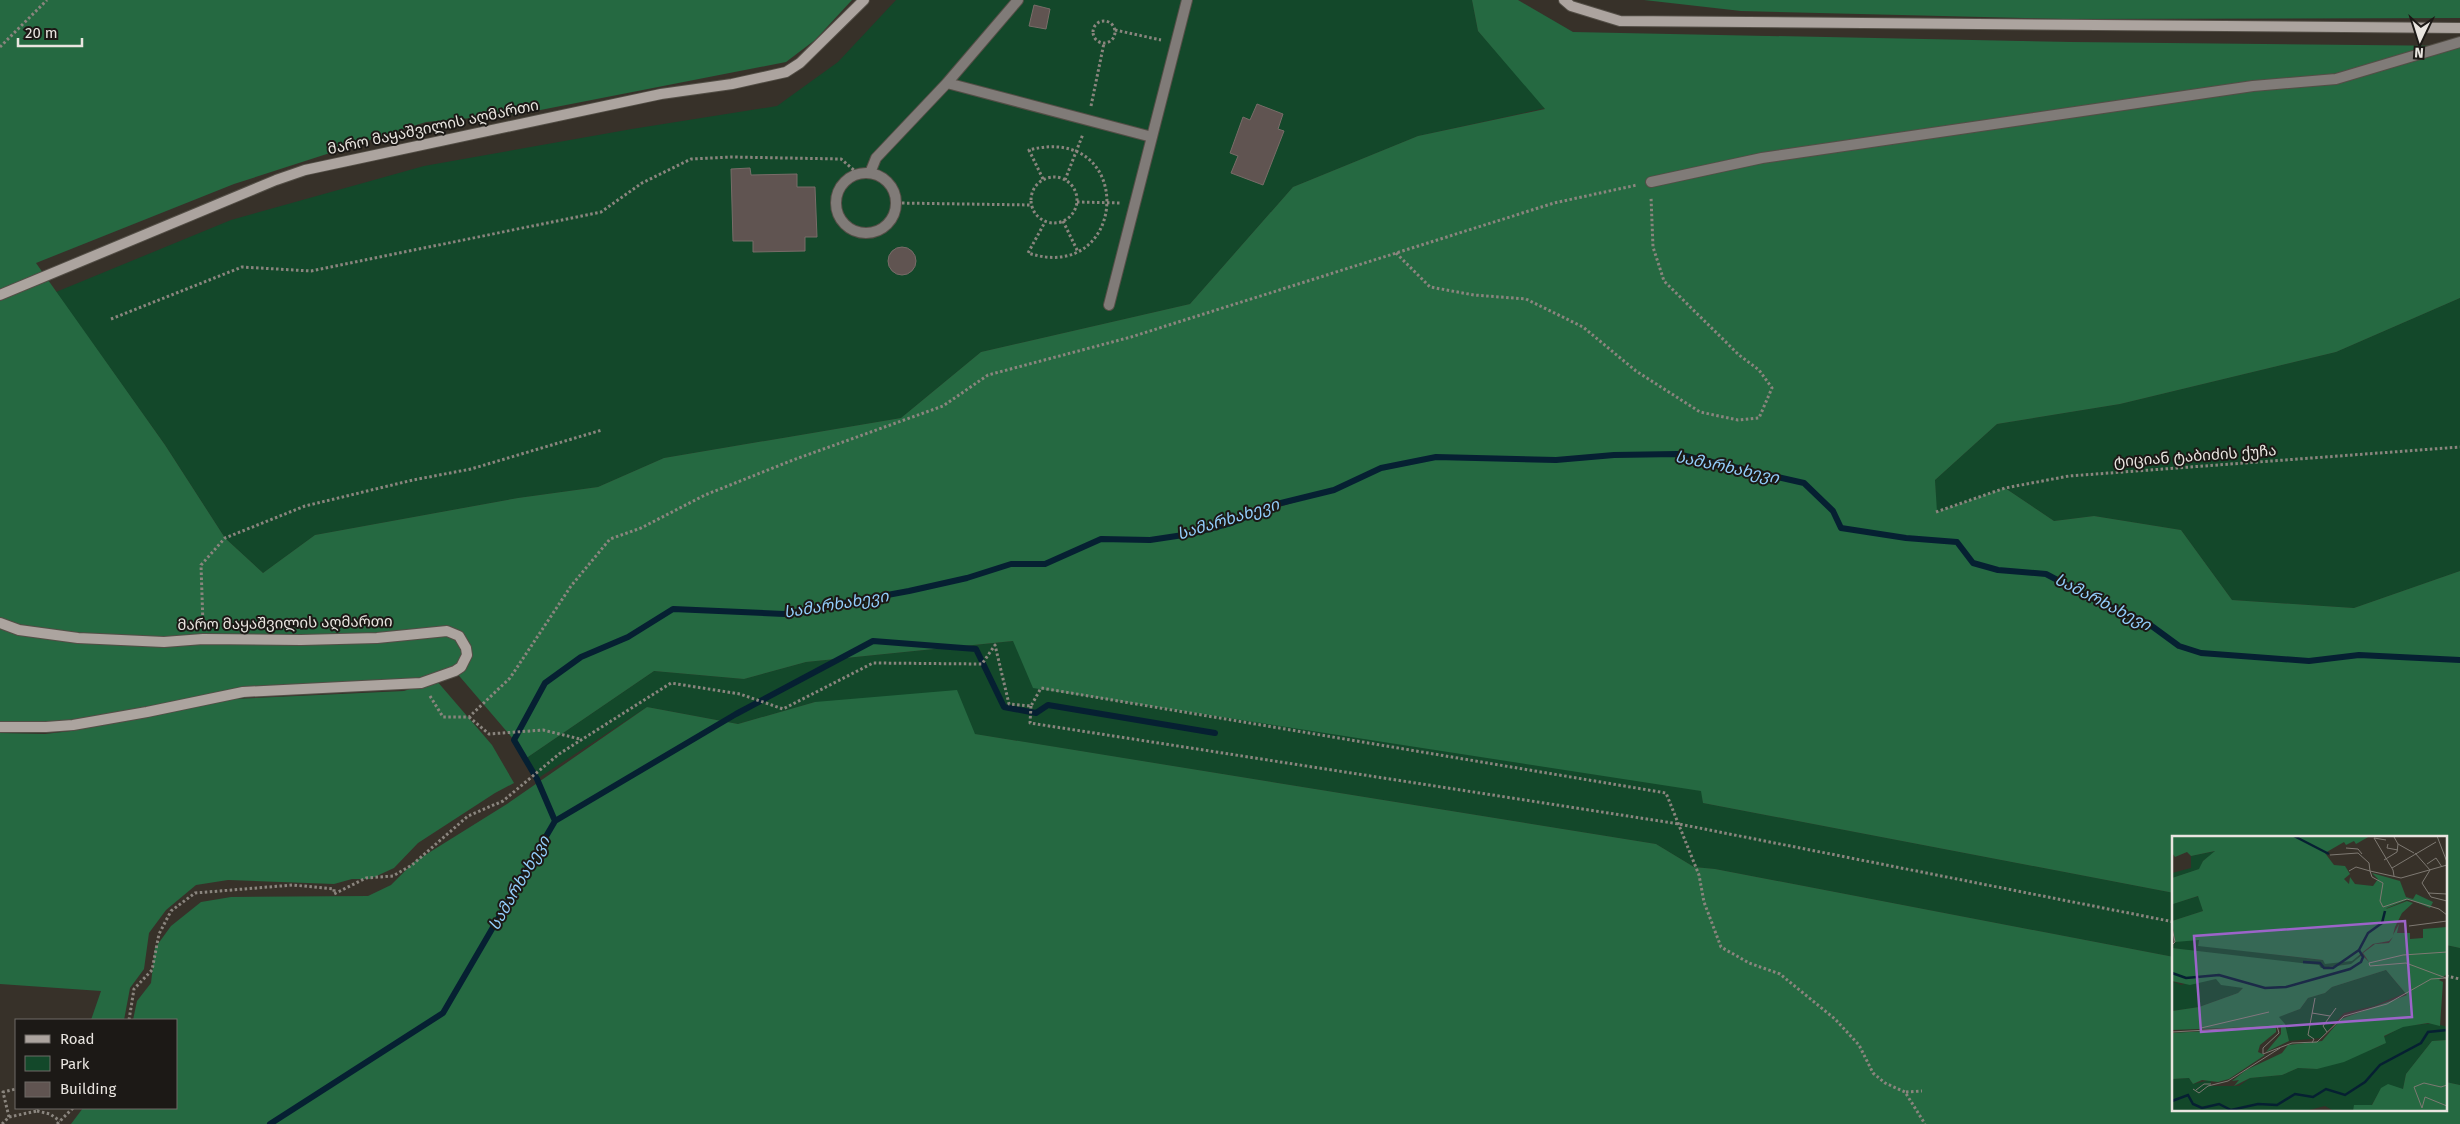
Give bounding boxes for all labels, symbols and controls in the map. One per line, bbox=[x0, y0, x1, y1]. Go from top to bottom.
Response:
scale bar bbox=[18, 15, 81, 47]
north arrow bbox=[2395, 15, 2445, 65]
text: 20 m bbox=[25, 24, 58, 42]
text: N bbox=[2414, 44, 2424, 61]
street label: მარო მაყაშვილის აღმართი bbox=[326, 96, 540, 158]
street label: ტიციან ტაბიძის ქუჩა bbox=[2113, 441, 2277, 471]
water label: სამარხახევი bbox=[1673, 447, 1781, 487]
water label: სამარხახევი bbox=[1175, 494, 1282, 544]
water label: სამარხახევი bbox=[2052, 570, 2155, 635]
water label: სამარხახევი bbox=[782, 586, 890, 622]
street label: მარო მაყაშვილის აღმართი bbox=[177, 612, 393, 634]
water label: სამარხახევი bbox=[484, 832, 554, 933]
inset map bbox=[2172, 836, 2448, 1112]
legend bbox=[15, 1019, 178, 1109]
text: Road bbox=[60, 1030, 95, 1048]
text: Park bbox=[60, 1055, 90, 1073]
text: Building bbox=[60, 1080, 116, 1098]

